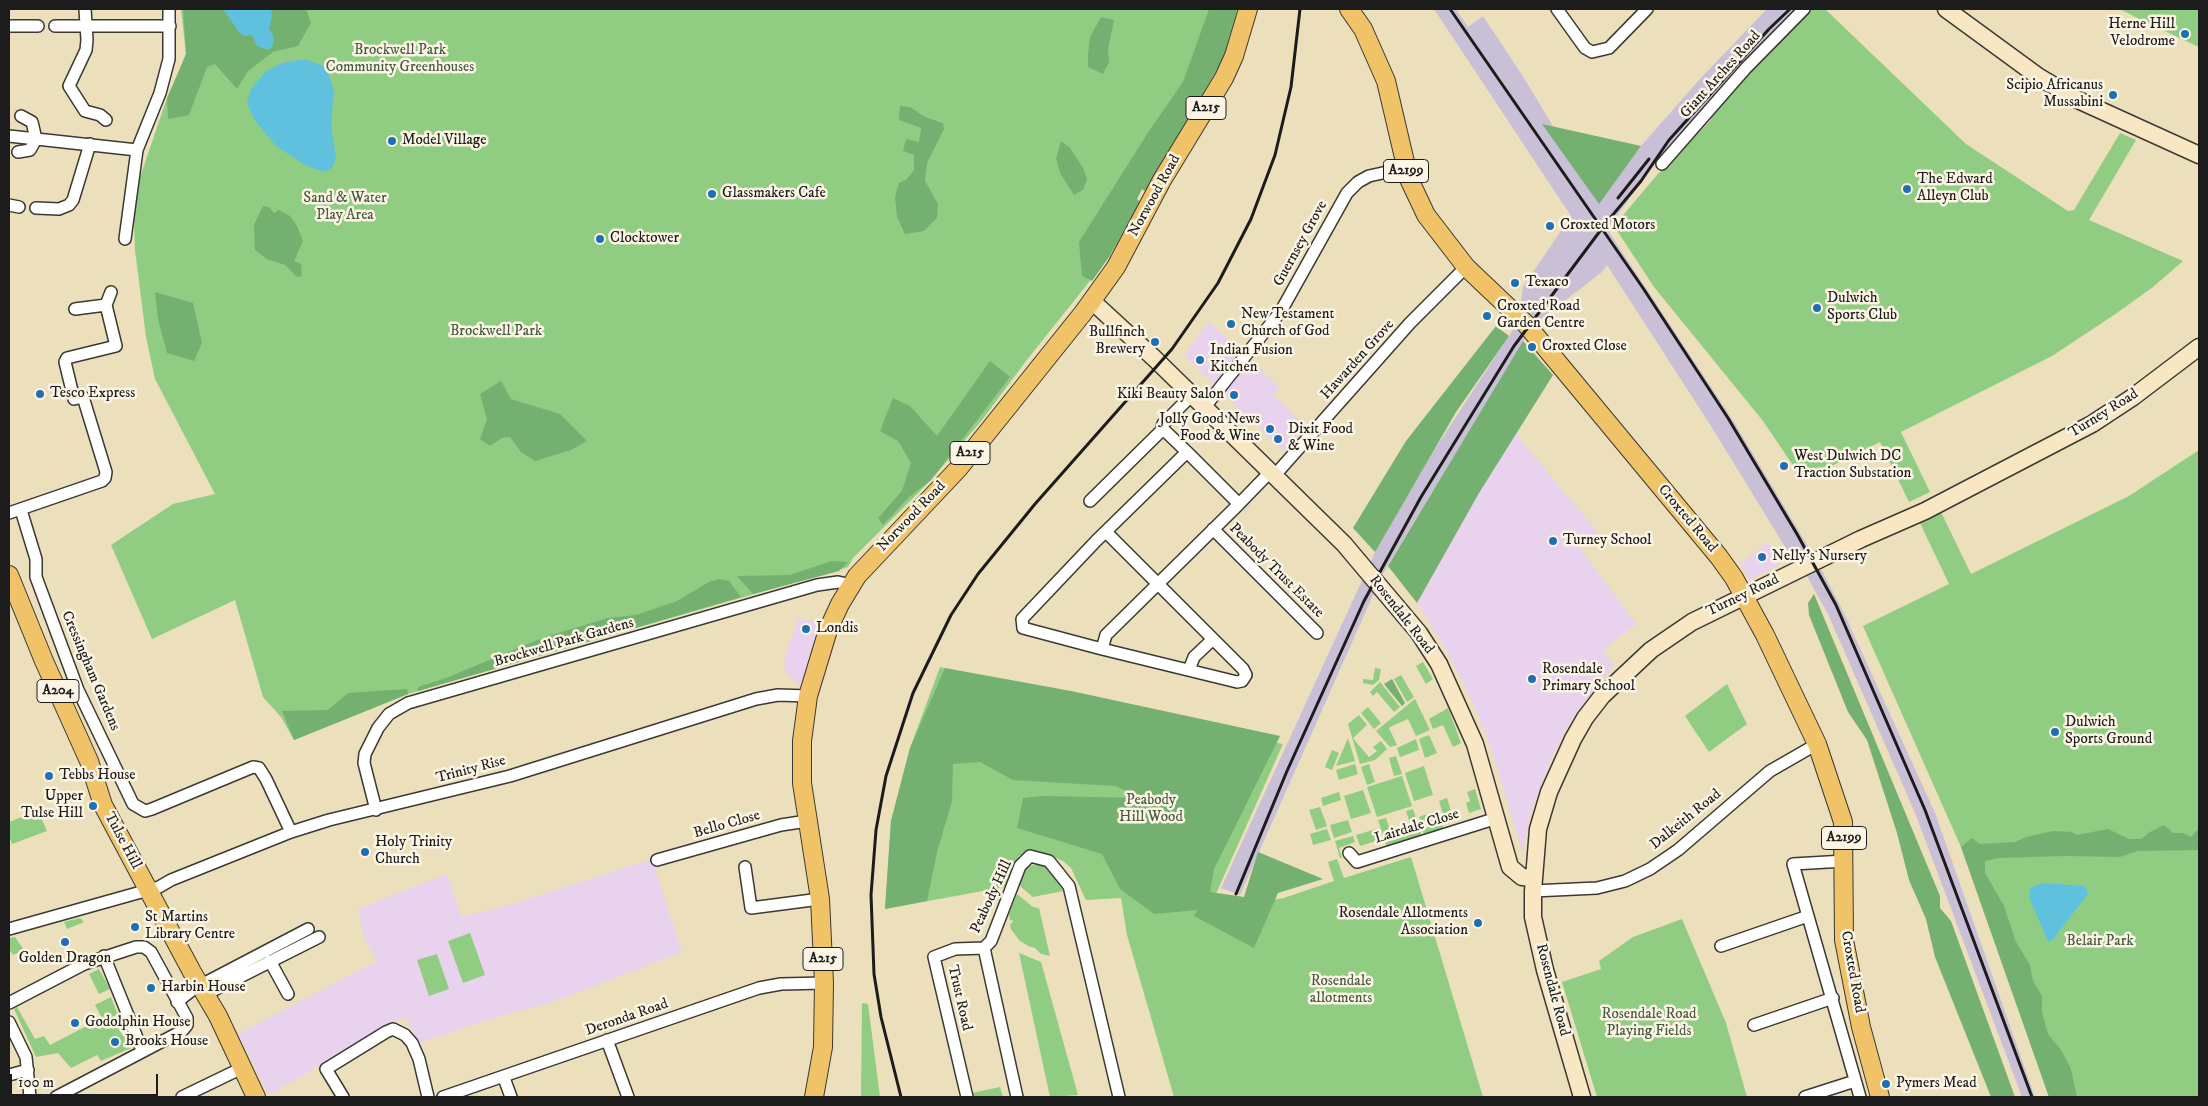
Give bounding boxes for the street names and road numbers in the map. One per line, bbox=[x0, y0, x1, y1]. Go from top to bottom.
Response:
street label: Giant Arches Road bbox=[1677, 28, 1765, 122]
road number: A215 bbox=[1186, 96, 1226, 120]
street label: Norwood Road bbox=[1125, 152, 1185, 240]
road number: A2199 bbox=[1384, 160, 1428, 182]
street label: Guernsey Grove bbox=[1270, 198, 1332, 290]
street label: Hawarden Grove bbox=[1317, 316, 1399, 404]
street label: Turney Road bbox=[2066, 386, 2142, 442]
road number: A215 bbox=[950, 442, 990, 464]
street label: Norwood Road bbox=[874, 478, 950, 556]
street label: Croxted Road bbox=[1653, 481, 1721, 557]
street label: Peabody Trust Estate bbox=[1225, 520, 1327, 622]
street label: Turney Road bbox=[1704, 571, 1782, 621]
street label: Rosendale Road bbox=[1365, 572, 1437, 658]
street label: Cressingham Gardens bbox=[57, 608, 123, 734]
street label: Brockwell Park Gardens bbox=[492, 614, 636, 672]
road number: A204 bbox=[37, 679, 79, 702]
street label: Trinity Rise bbox=[434, 752, 508, 788]
street label: Dalkeith Road bbox=[1647, 786, 1725, 854]
street label: Lairdale Close bbox=[1373, 806, 1461, 848]
street label: Bello Close bbox=[692, 807, 762, 843]
street label: Tulse Hill bbox=[100, 809, 144, 873]
road number: A2199 bbox=[1822, 826, 1866, 850]
street label: Peabody Hill bbox=[967, 858, 1017, 936]
street label: Croxted Road bbox=[1836, 930, 1868, 1014]
street label: Rosendale Road bbox=[1531, 942, 1573, 1038]
road number: A215 bbox=[803, 948, 843, 971]
street label: Trust Road bbox=[943, 963, 975, 1033]
street label: Deronda Road bbox=[583, 995, 671, 1041]

